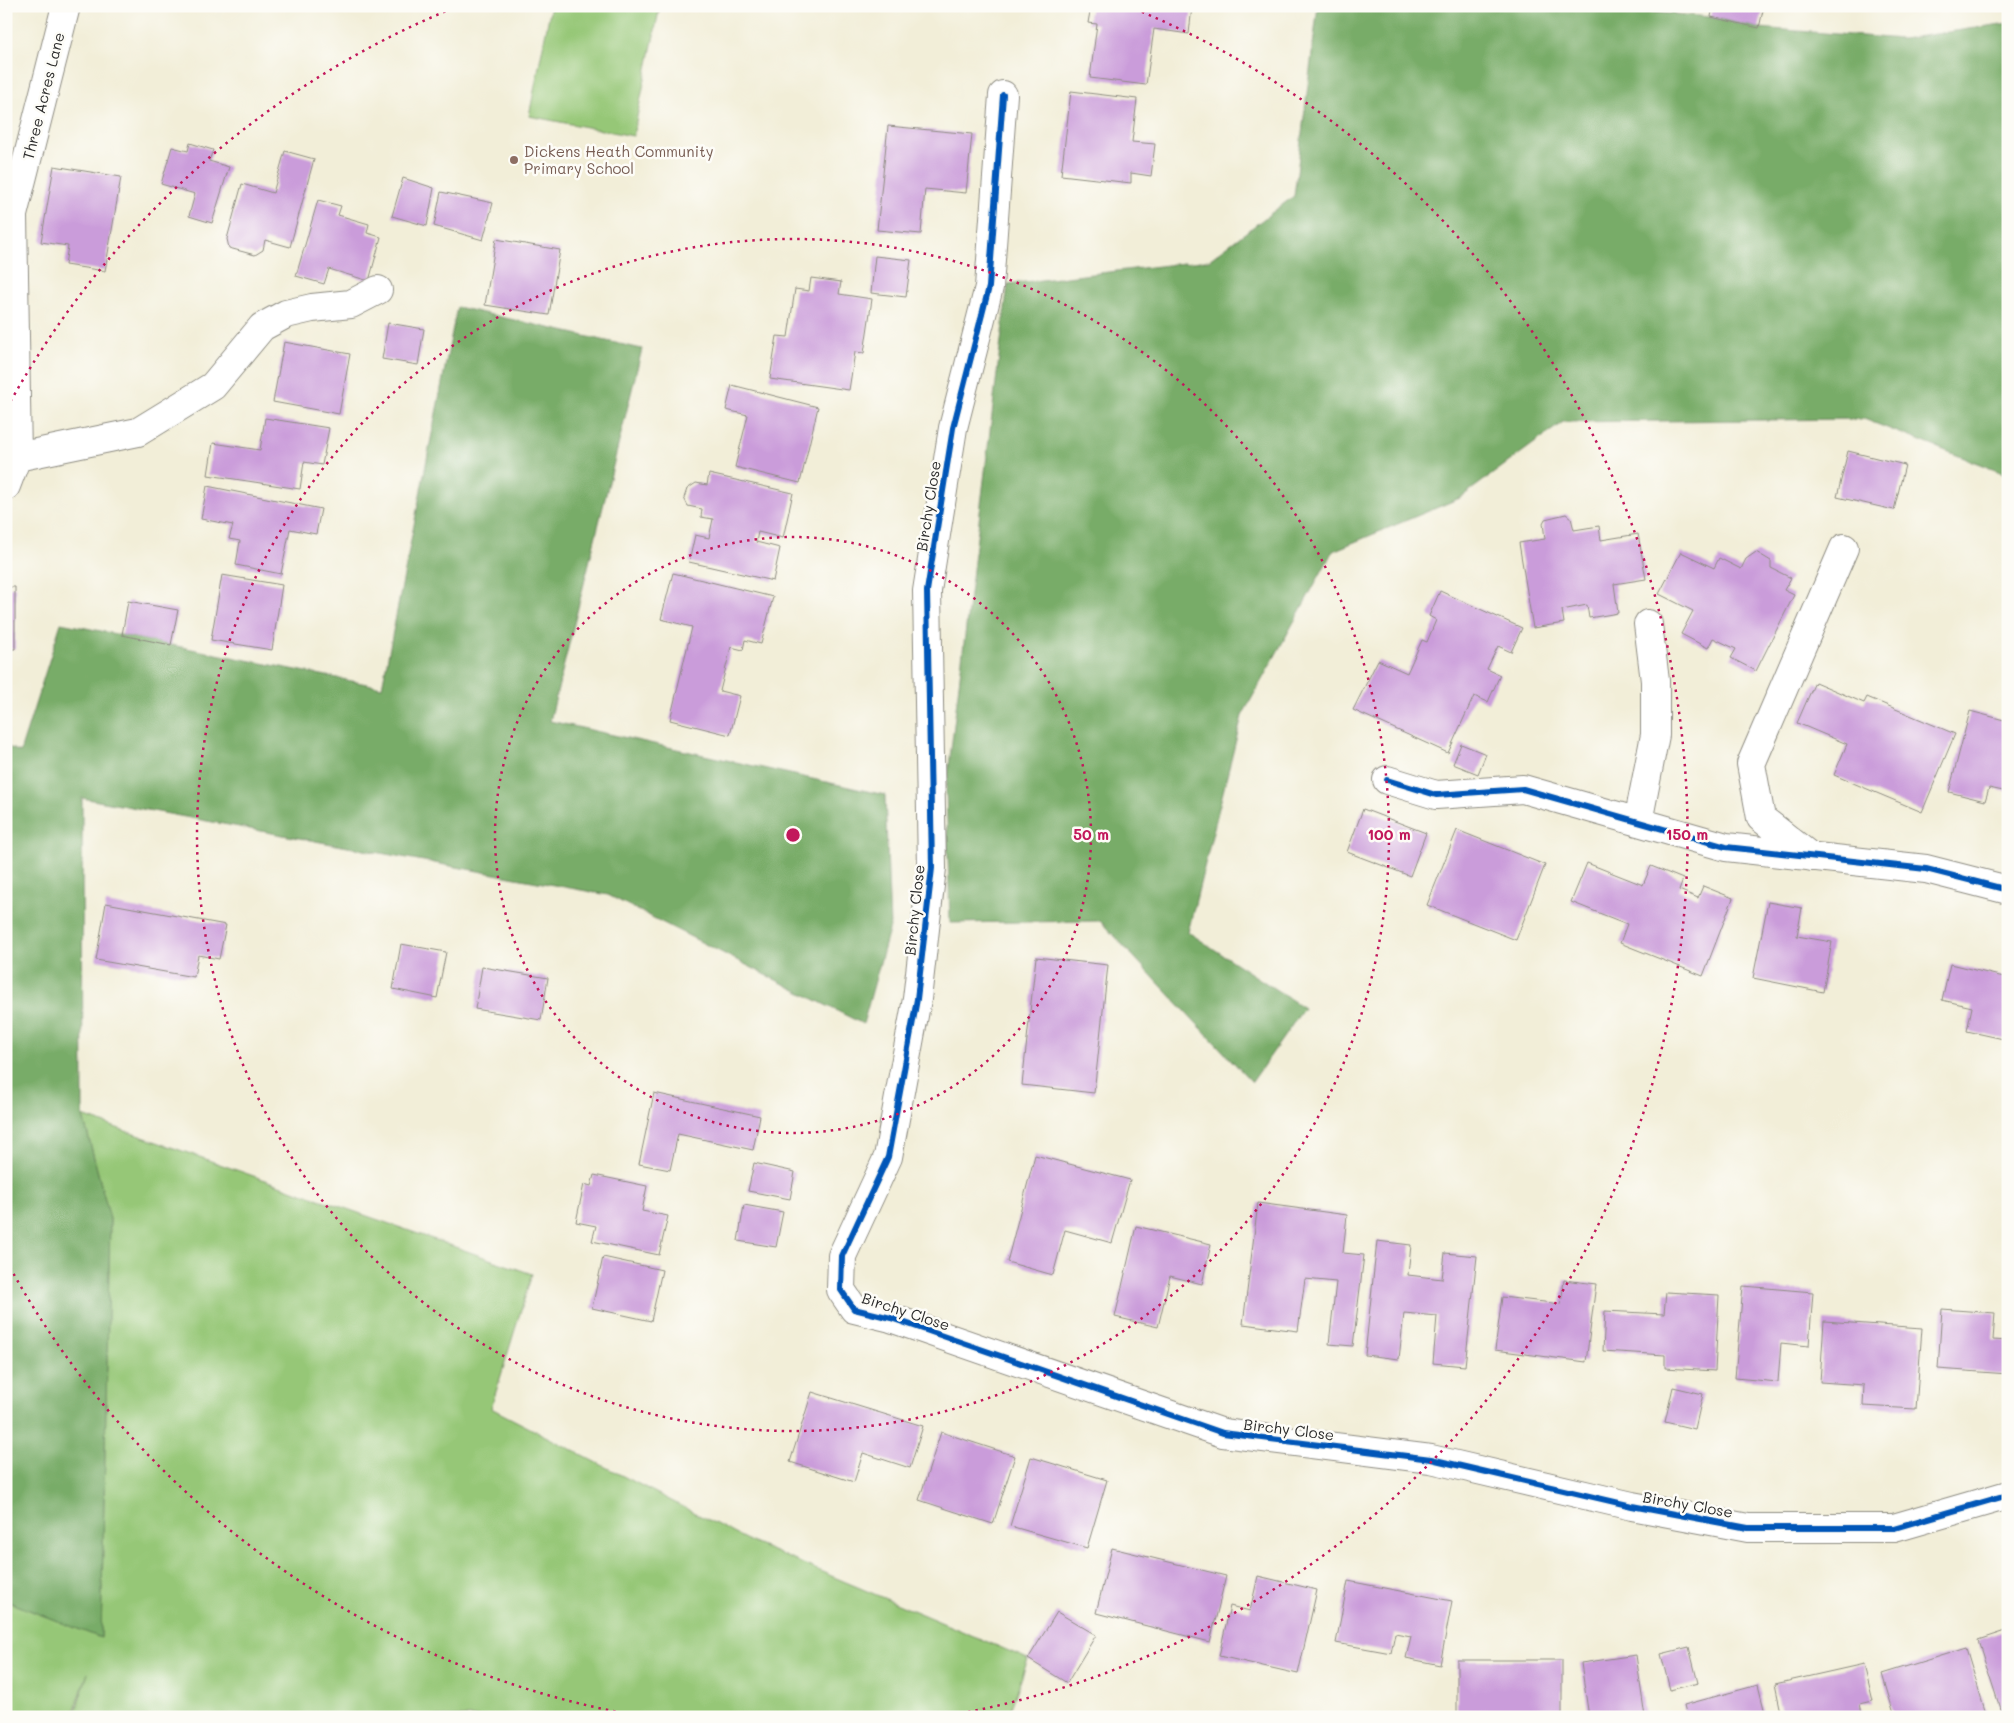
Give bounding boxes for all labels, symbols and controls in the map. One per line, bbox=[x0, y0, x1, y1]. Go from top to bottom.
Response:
street label: Three Acres Lane bbox=[17, 30, 69, 162]
place label: Dickens Heath Community Primary School bbox=[524, 141, 714, 178]
marker: Dickens Heath Community Primary School bbox=[508, 154, 520, 166]
street label: Birchy Close bbox=[911, 459, 945, 553]
text: 50 m bbox=[1073, 824, 1109, 844]
text: 100 m bbox=[1367, 824, 1411, 844]
text: 150 m bbox=[1666, 824, 1708, 844]
centre of rings bbox=[784, 826, 802, 844]
street label: Birchy Close bbox=[899, 864, 929, 956]
street label: Birchy Close bbox=[859, 1287, 953, 1335]
street label: Birchy Close bbox=[1242, 1414, 1336, 1444]
street label: Birchy Close bbox=[1641, 1486, 1735, 1522]

